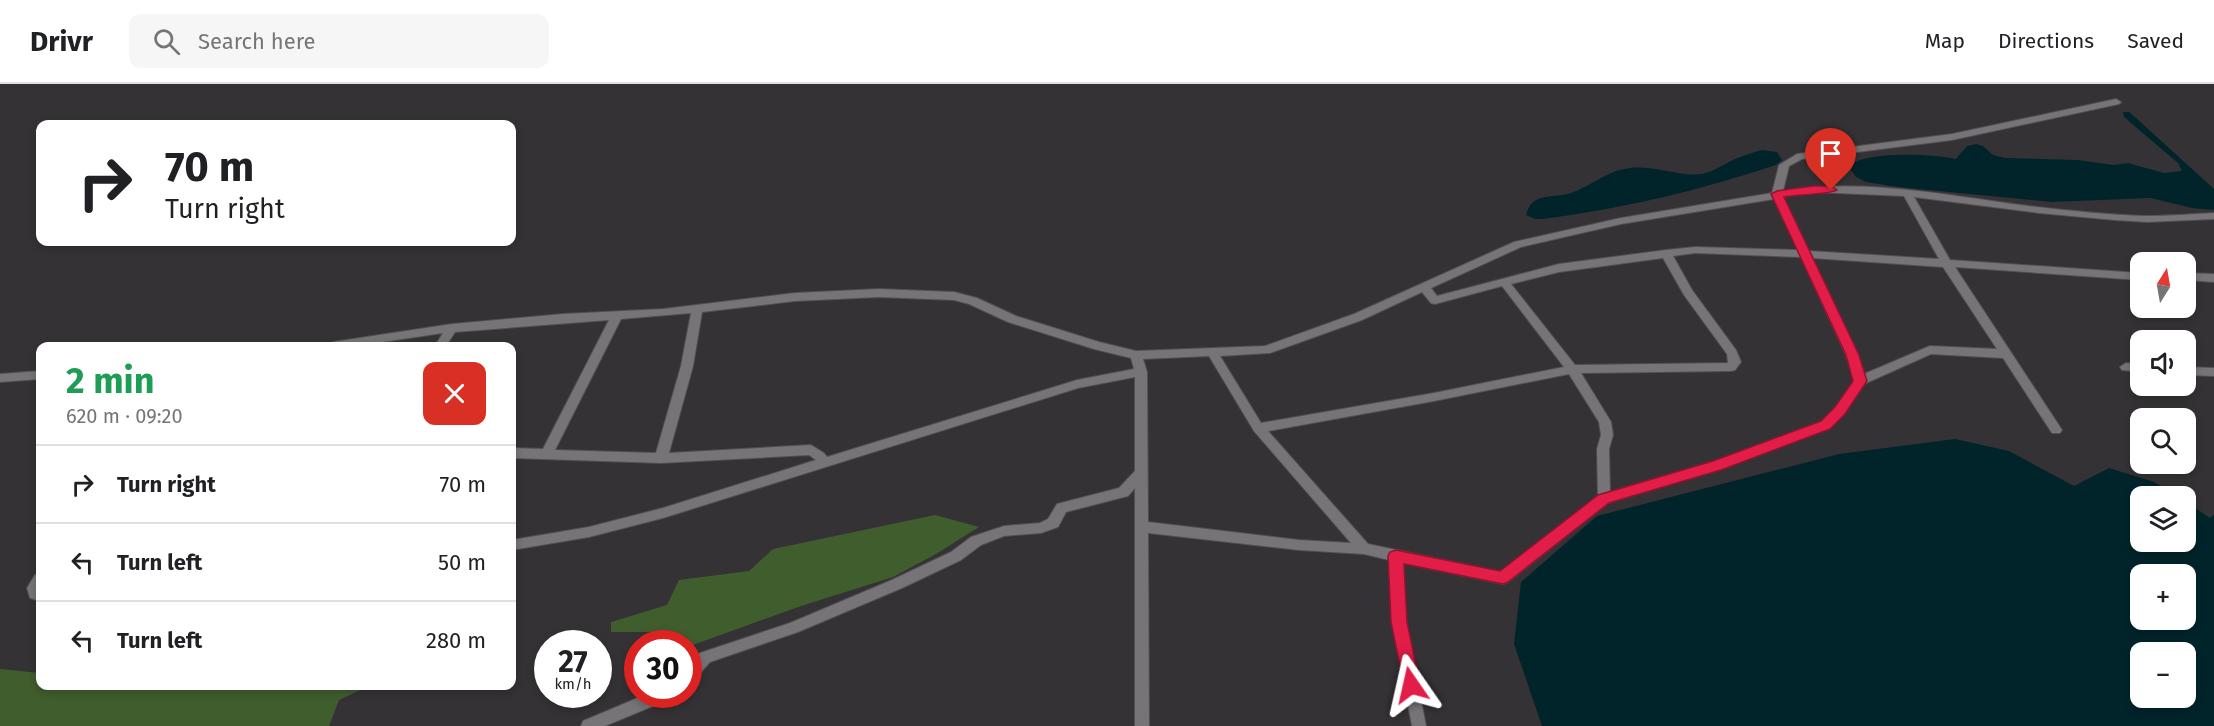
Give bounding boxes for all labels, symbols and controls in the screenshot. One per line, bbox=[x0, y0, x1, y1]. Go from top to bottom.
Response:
search box bbox=[129, 14, 549, 68]
text: Drivr bbox=[30, 25, 93, 58]
icon: search bbox=[150, 25, 183, 58]
text: Search here bbox=[198, 28, 315, 55]
text: Map bbox=[1925, 28, 1965, 54]
text: Directions bbox=[1998, 28, 2094, 54]
text: Saved bbox=[2127, 28, 2184, 54]
pin bbox=[1805, 128, 1856, 190]
icon: arrive bbox=[1814, 137, 1847, 170]
text: 70 m bbox=[165, 142, 254, 192]
icon: right bbox=[66, 144, 144, 222]
text: Turn right bbox=[165, 193, 285, 225]
north arrow bbox=[2130, 252, 2196, 318]
map controls bbox=[2130, 252, 2196, 708]
button: sound bbox=[2130, 330, 2196, 396]
text: 2 min bbox=[66, 359, 155, 403]
button: close bbox=[423, 362, 486, 425]
text: 620 m · 09:20 bbox=[66, 404, 183, 428]
button: search bbox=[2130, 408, 2196, 474]
icon: right bbox=[66, 468, 99, 501]
text: Turn right bbox=[117, 471, 216, 498]
text: 70 m bbox=[440, 471, 486, 498]
button: layers bbox=[2130, 486, 2196, 552]
icon: left bbox=[66, 546, 99, 579]
text: Turn left bbox=[117, 549, 202, 576]
text: 50 m bbox=[438, 549, 486, 576]
button: + bbox=[2130, 564, 2196, 630]
icon: left bbox=[66, 624, 99, 657]
text: Turn left bbox=[117, 627, 202, 654]
text: 280 m bbox=[426, 627, 486, 654]
speed limit sign: 30 bbox=[624, 630, 702, 708]
button: − bbox=[2130, 642, 2196, 708]
text: 27 bbox=[558, 644, 588, 680]
position arrow bbox=[1379, 653, 1443, 717]
text: km/h bbox=[554, 675, 592, 693]

